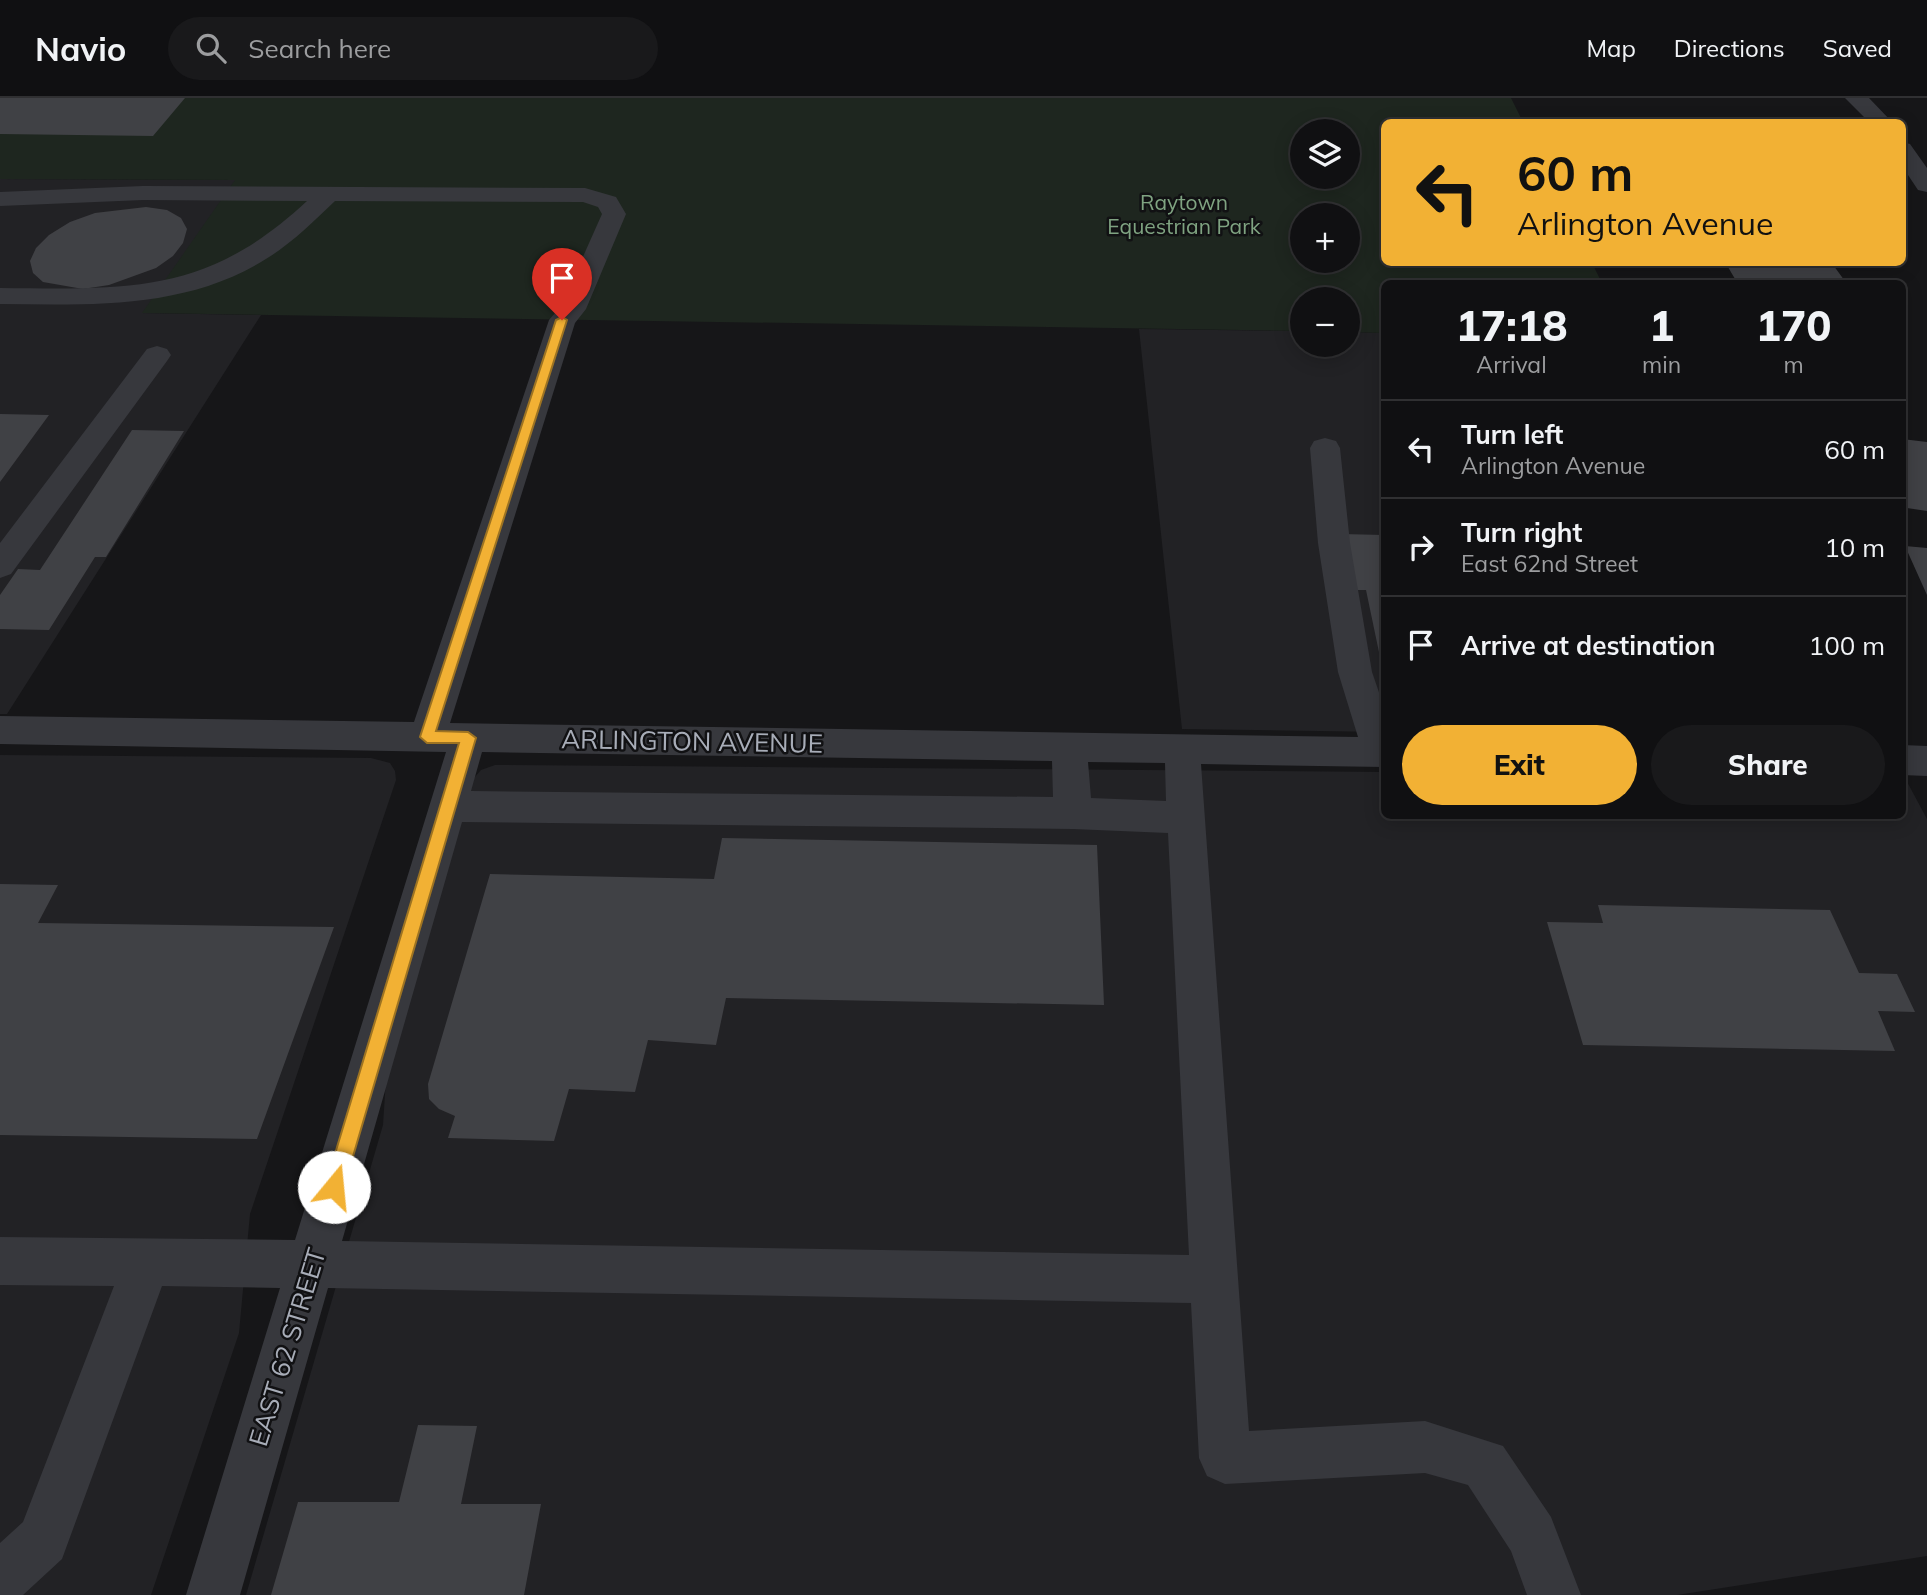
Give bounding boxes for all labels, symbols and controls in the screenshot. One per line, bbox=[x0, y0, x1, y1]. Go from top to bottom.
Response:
search box bbox=[168, 17, 658, 80]
text: Navio bbox=[35, 28, 126, 69]
icon: search bbox=[192, 29, 230, 67]
text: Search here bbox=[248, 32, 391, 65]
text: Map bbox=[1586, 33, 1636, 63]
text: Directions bbox=[1674, 33, 1785, 63]
text: Saved bbox=[1823, 33, 1892, 63]
map controls bbox=[1290, 119, 1360, 357]
button: layers bbox=[1290, 119, 1360, 189]
text: 60 m bbox=[1517, 142, 1633, 203]
icon: left bbox=[1402, 147, 1493, 238]
park label: Raytown Equestrian Park bbox=[1107, 189, 1261, 239]
button: + bbox=[1290, 203, 1360, 273]
text: Arlington Avenue bbox=[1517, 203, 1773, 243]
pin bbox=[532, 248, 592, 320]
icon: arrive bbox=[543, 259, 581, 297]
button: − bbox=[1290, 287, 1360, 357]
text: 17:18 bbox=[1456, 299, 1567, 352]
text: 1 bbox=[1649, 299, 1674, 352]
text: 170 bbox=[1756, 299, 1831, 352]
text: Arrival bbox=[1476, 350, 1547, 379]
text: min bbox=[1642, 350, 1681, 379]
text: m bbox=[1783, 350, 1804, 379]
text: Turn left bbox=[1461, 418, 1563, 451]
icon: left bbox=[1402, 430, 1440, 468]
text: 60 m bbox=[1824, 433, 1885, 466]
text: Arlington Avenue bbox=[1461, 451, 1645, 480]
text: Turn right bbox=[1461, 516, 1582, 549]
icon: right bbox=[1402, 528, 1440, 566]
text: 10 m bbox=[1824, 531, 1885, 564]
text: East 62nd Street bbox=[1461, 549, 1638, 578]
icon: arrive bbox=[1402, 626, 1440, 664]
text: Arrive at destination bbox=[1461, 629, 1716, 662]
text: 100 m bbox=[1809, 629, 1885, 662]
street label: ARLINGTON AVENUE bbox=[561, 722, 823, 760]
button: Exit bbox=[1402, 725, 1637, 805]
button: Share bbox=[1651, 725, 1885, 805]
position arrow bbox=[297, 1150, 371, 1224]
street label: EAST 62 STREET bbox=[241, 1244, 333, 1450]

